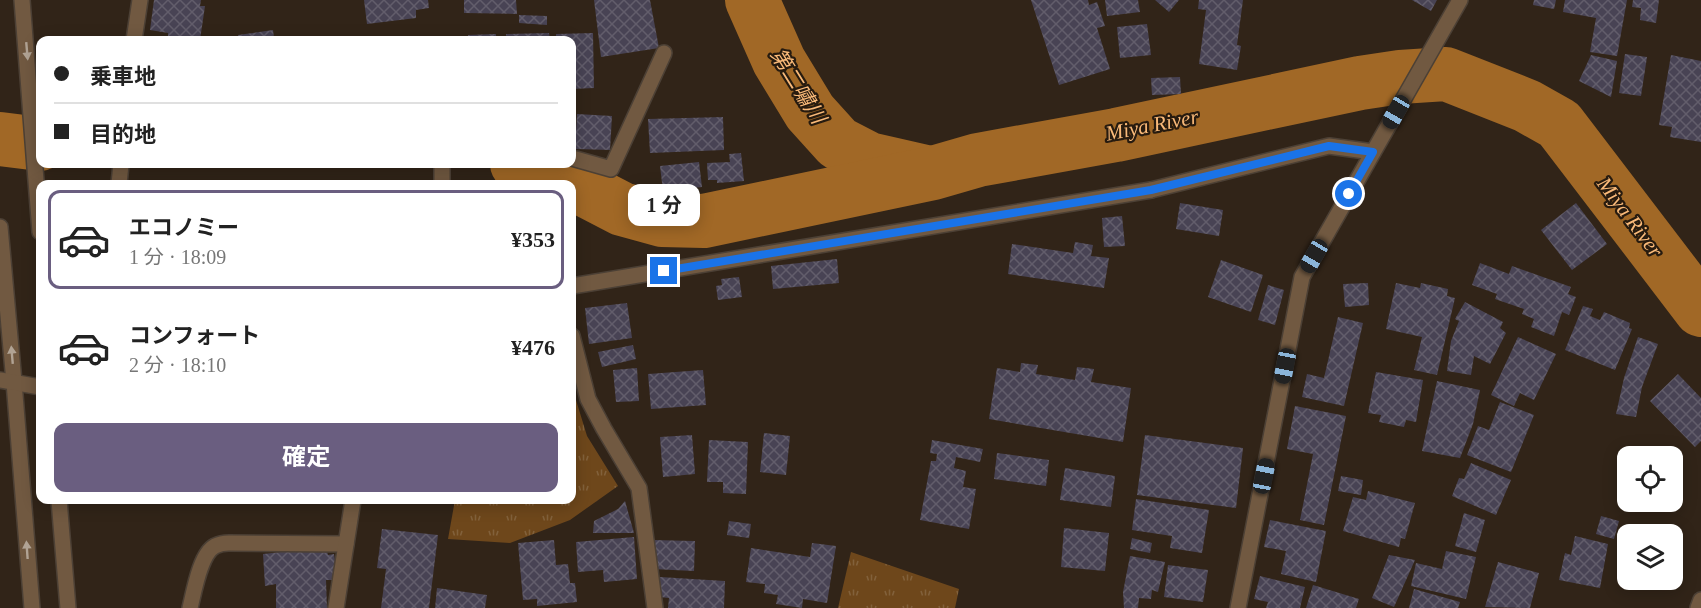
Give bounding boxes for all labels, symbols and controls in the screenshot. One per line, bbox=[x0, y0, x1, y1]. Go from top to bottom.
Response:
one-way arrow bbox=[22, 41, 32, 60]
water label: 第二嘯川 bbox=[766, 44, 831, 130]
text: 乗車地 bbox=[90, 64, 156, 89]
car bbox=[1379, 92, 1413, 132]
water label: Miya River bbox=[1103, 104, 1201, 146]
text: 目的地 bbox=[90, 122, 156, 147]
water label: Miya River bbox=[1592, 171, 1668, 262]
route start bbox=[1335, 180, 1362, 207]
callout: 1 分 bbox=[628, 184, 700, 226]
text: 1 分 bbox=[647, 194, 682, 216]
icon: car bbox=[57, 213, 111, 267]
text: エコノミー bbox=[129, 215, 239, 240]
text: ¥353 bbox=[511, 227, 555, 252]
car bbox=[1297, 236, 1331, 276]
text: 1 分 · 18:09 bbox=[129, 246, 226, 268]
route end bbox=[650, 257, 677, 284]
icon: car bbox=[57, 321, 111, 375]
text: コンフォート bbox=[129, 323, 260, 348]
text: ¥476 bbox=[511, 335, 555, 360]
one-way arrow bbox=[7, 346, 17, 365]
car bbox=[1273, 347, 1297, 385]
text: 2 分 · 18:10 bbox=[129, 354, 226, 376]
button: 確定 bbox=[54, 423, 558, 492]
map controls bbox=[1617, 446, 1683, 590]
button: locate bbox=[1617, 446, 1683, 512]
car bbox=[1252, 457, 1276, 495]
button: layers bbox=[1617, 524, 1683, 590]
one-way arrow bbox=[22, 540, 32, 559]

